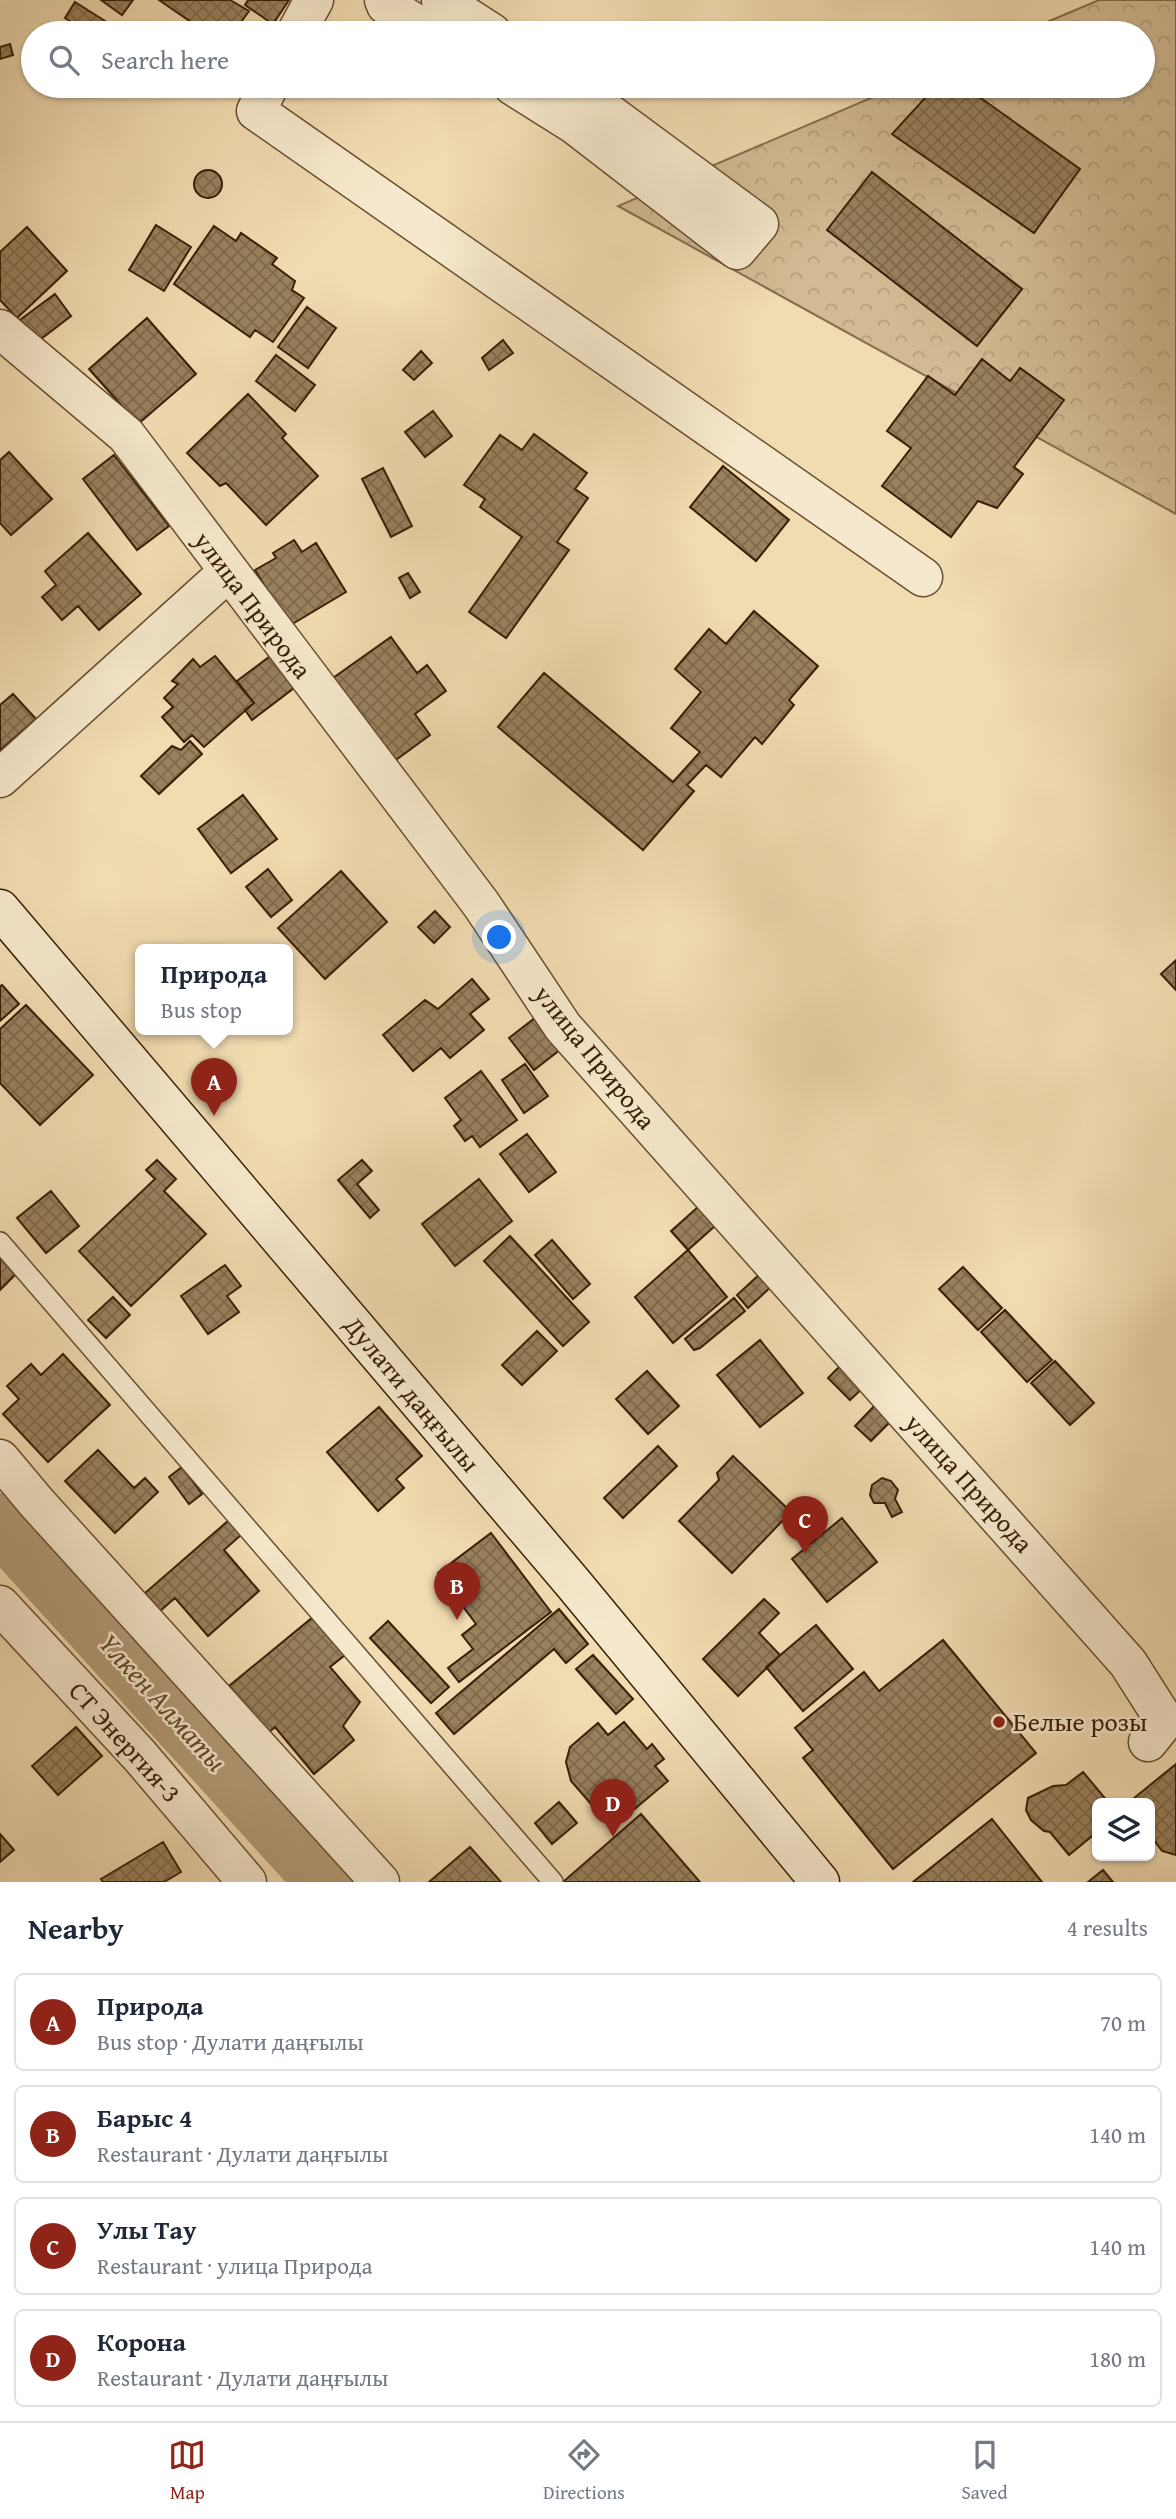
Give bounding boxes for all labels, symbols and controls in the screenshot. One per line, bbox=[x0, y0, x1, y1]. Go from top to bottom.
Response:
search box bbox=[21, 21, 1155, 98]
text: Search here bbox=[101, 40, 229, 79]
icon: search bbox=[45, 41, 83, 79]
street label: улица Природа bbox=[184, 522, 322, 687]
your location bbox=[482, 920, 516, 954]
popup bbox=[135, 944, 293, 1035]
text: Природа bbox=[161, 954, 267, 993]
street label: улица Природа bbox=[524, 975, 666, 1138]
text: Bus stop bbox=[161, 993, 242, 1026]
pin: A bbox=[191, 1058, 237, 1116]
street label: Дулати даңғылы bbox=[334, 1306, 490, 1480]
street label: улица Природа bbox=[895, 1403, 1043, 1562]
pin: C bbox=[782, 1496, 828, 1554]
pin: B bbox=[434, 1562, 480, 1620]
water label: Үлкен Алматы bbox=[90, 1623, 237, 1780]
street label: СТ Энергия-3 bbox=[60, 1672, 191, 1811]
place label: Белые розы bbox=[1013, 1702, 1147, 1741]
marker: Белые розы bbox=[991, 1714, 1007, 1730]
pin: D bbox=[590, 1779, 636, 1837]
map controls bbox=[1092, 1798, 1155, 1861]
button: layers bbox=[1092, 1798, 1155, 1861]
text: Nearby bbox=[28, 1906, 124, 1950]
text: 4 results bbox=[1067, 1911, 1148, 1944]
text: Природа bbox=[97, 1986, 204, 2025]
text: A bbox=[46, 2006, 60, 2039]
text: 70 m bbox=[1100, 2006, 1146, 2039]
text: Bus stop · Дулати даңғылы bbox=[97, 2025, 364, 2058]
text: Барыс 4 bbox=[97, 2098, 193, 2137]
text: B bbox=[46, 2118, 60, 2151]
text: 140 m bbox=[1089, 2118, 1146, 2151]
text: Restaurant · Дулати даңғылы bbox=[97, 2137, 388, 2170]
text: Улы Тау bbox=[97, 2210, 197, 2249]
text: C bbox=[46, 2230, 60, 2263]
text: 140 m bbox=[1089, 2230, 1146, 2263]
text: Restaurant · улица Природа bbox=[97, 2249, 372, 2282]
text: Корона bbox=[97, 2322, 186, 2361]
text: D bbox=[46, 2342, 60, 2375]
text: 180 m bbox=[1089, 2342, 1146, 2375]
text: Restaurant · Дулати даңғылы bbox=[97, 2361, 388, 2394]
tab: Map bbox=[168, 2436, 206, 2506]
tab: Directions bbox=[543, 2436, 625, 2506]
tab: Saved bbox=[962, 2436, 1008, 2506]

